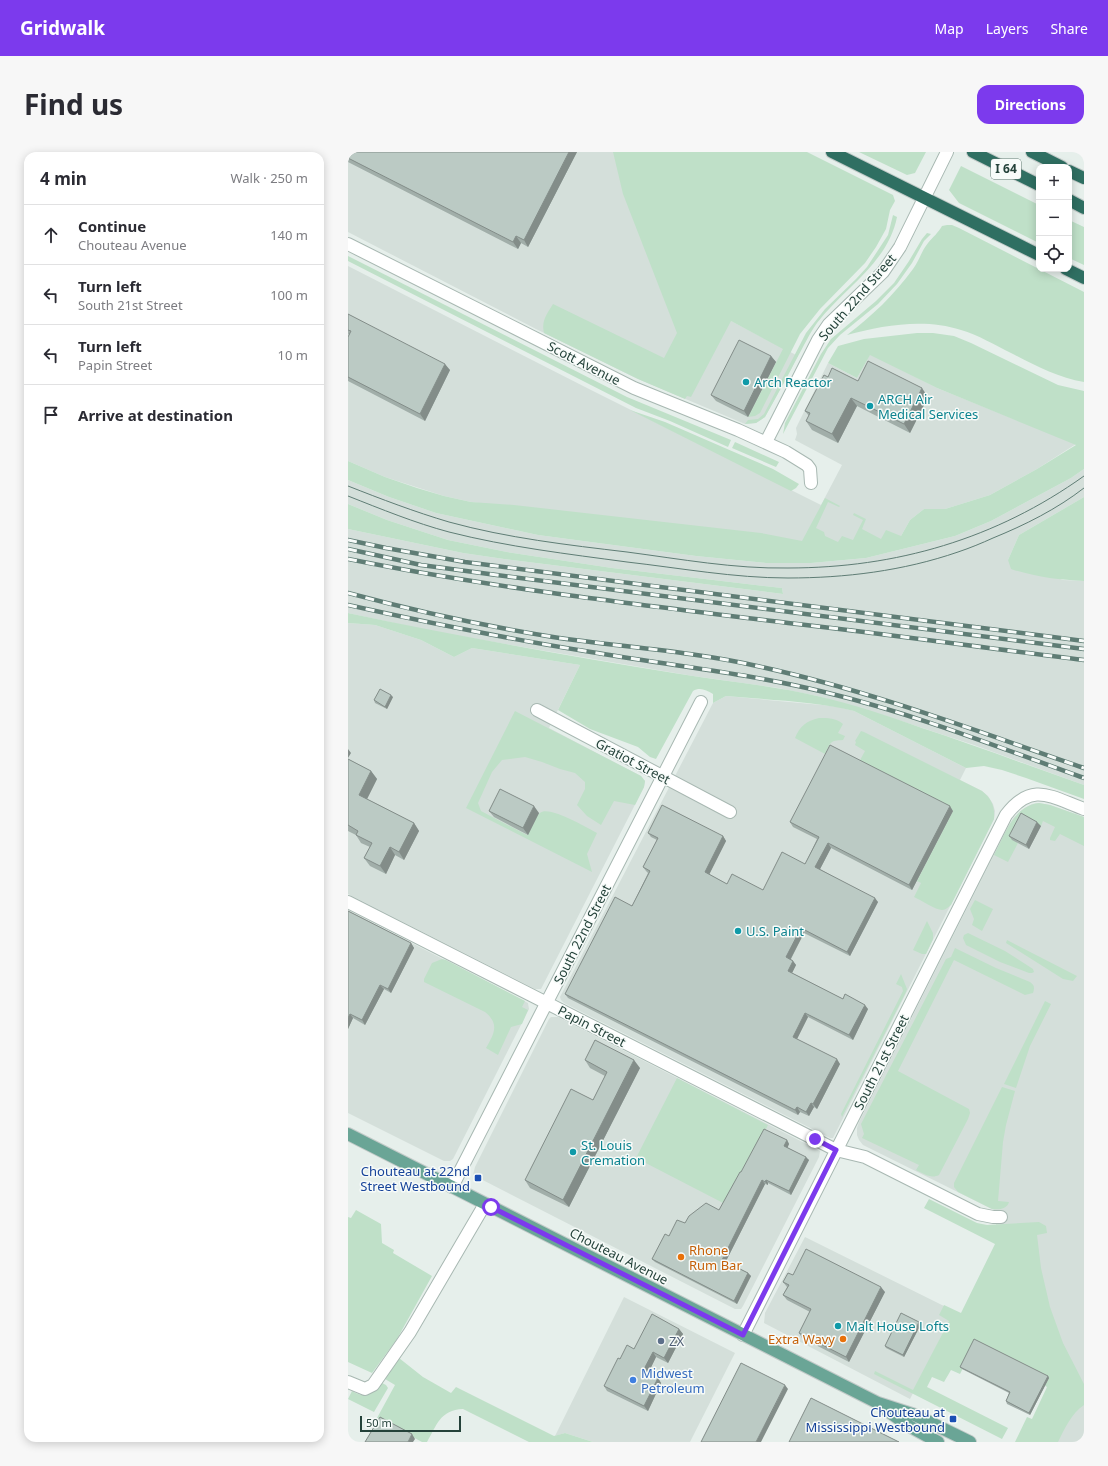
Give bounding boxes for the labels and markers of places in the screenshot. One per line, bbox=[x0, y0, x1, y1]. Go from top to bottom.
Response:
place label: Arch Reactor bbox=[754, 373, 833, 391]
marker: Arch Reactor bbox=[741, 377, 751, 387]
place label: ARCH Air Medical Services bbox=[878, 390, 978, 423]
marker: ARCH Air Medical Services bbox=[865, 401, 875, 411]
place label: U.S. Paint bbox=[746, 922, 804, 940]
marker: U.S. Paint bbox=[733, 926, 743, 936]
place label: St. Louis Cremation bbox=[581, 1136, 645, 1169]
marker: St. Louis Cremation bbox=[568, 1147, 578, 1157]
place label: Chouteau at 22nd Street Westbound bbox=[360, 1162, 470, 1195]
marker: Chouteau at 22nd Street Westbound bbox=[473, 1173, 483, 1183]
place label: Rhone Rum Bar bbox=[689, 1241, 742, 1274]
marker: Rhone Rum Bar bbox=[676, 1252, 686, 1262]
place label: Malt House Lofts bbox=[846, 1317, 949, 1335]
marker: Malt House Lofts bbox=[833, 1321, 843, 1331]
place label: Extra Wavy bbox=[768, 1330, 835, 1348]
place label: ZX bbox=[669, 1332, 684, 1350]
marker: Extra Wavy bbox=[838, 1334, 848, 1344]
marker: ZX bbox=[656, 1336, 666, 1346]
place label: Midwest Petroleum bbox=[641, 1364, 705, 1397]
marker: Midwest Petroleum bbox=[628, 1375, 638, 1385]
place label: Chouteau at Mississippi Westbound bbox=[806, 1403, 945, 1436]
marker: Chouteau at Mississippi Westbound bbox=[948, 1414, 958, 1424]

